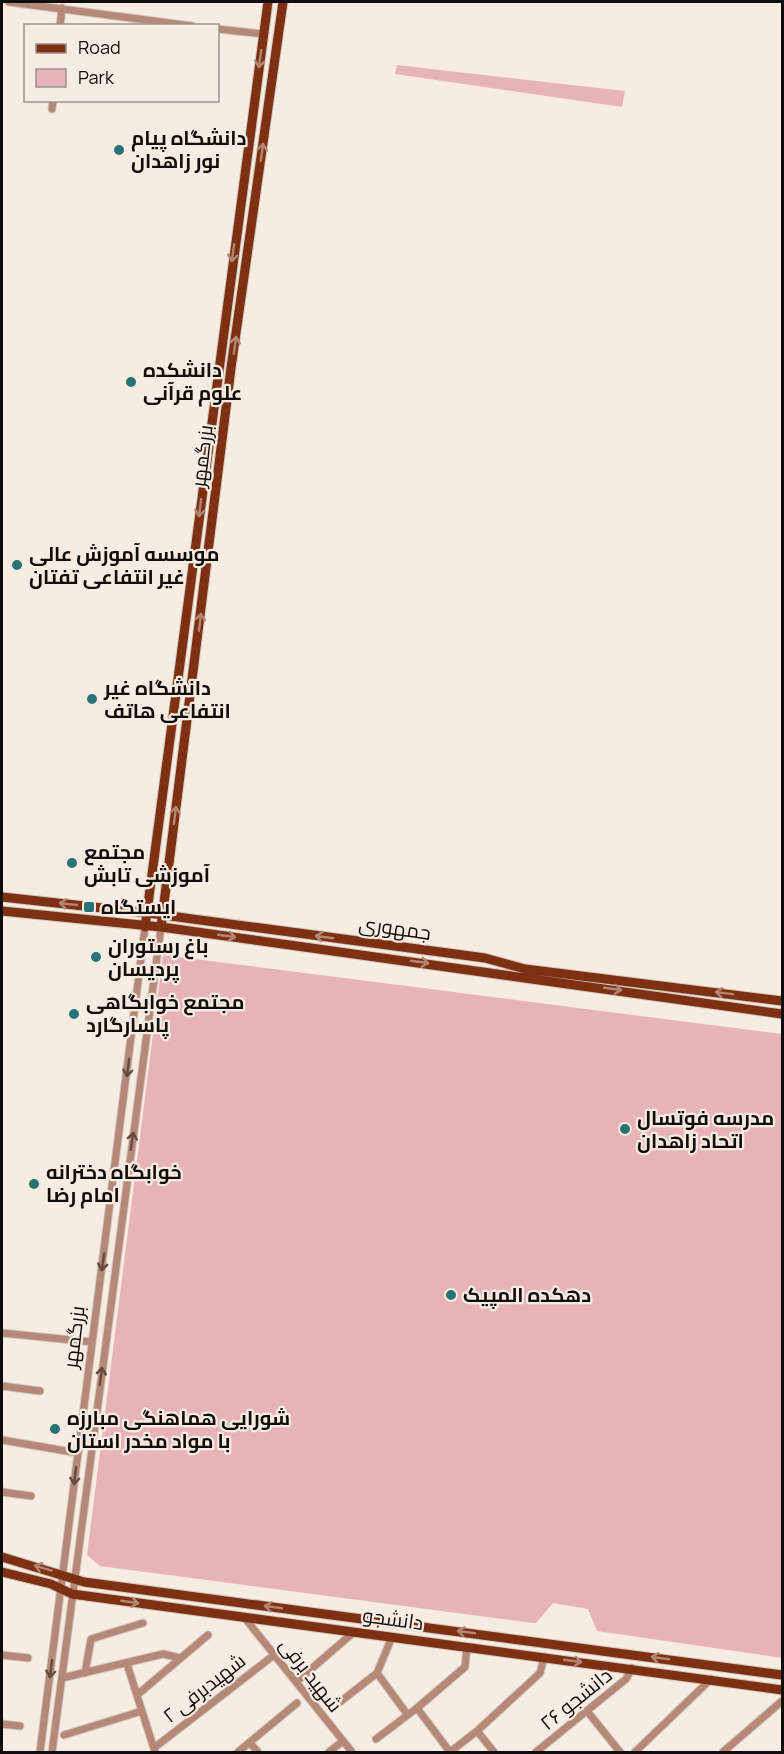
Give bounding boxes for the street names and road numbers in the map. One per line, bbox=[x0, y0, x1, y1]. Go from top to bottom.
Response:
street label: بزرگمهر bbox=[184, 423, 219, 490]
street label: جمهوری bbox=[357, 909, 433, 946]
street label: بزرگمهر bbox=[56, 1304, 91, 1371]
street label: دانشجو bbox=[361, 1601, 425, 1636]
street label: شهید برفی bbox=[274, 1632, 349, 1717]
street label: شهیدبرفی ۲ bbox=[157, 1647, 251, 1728]
street label: دانشجو ۲۶ bbox=[534, 1661, 617, 1736]

